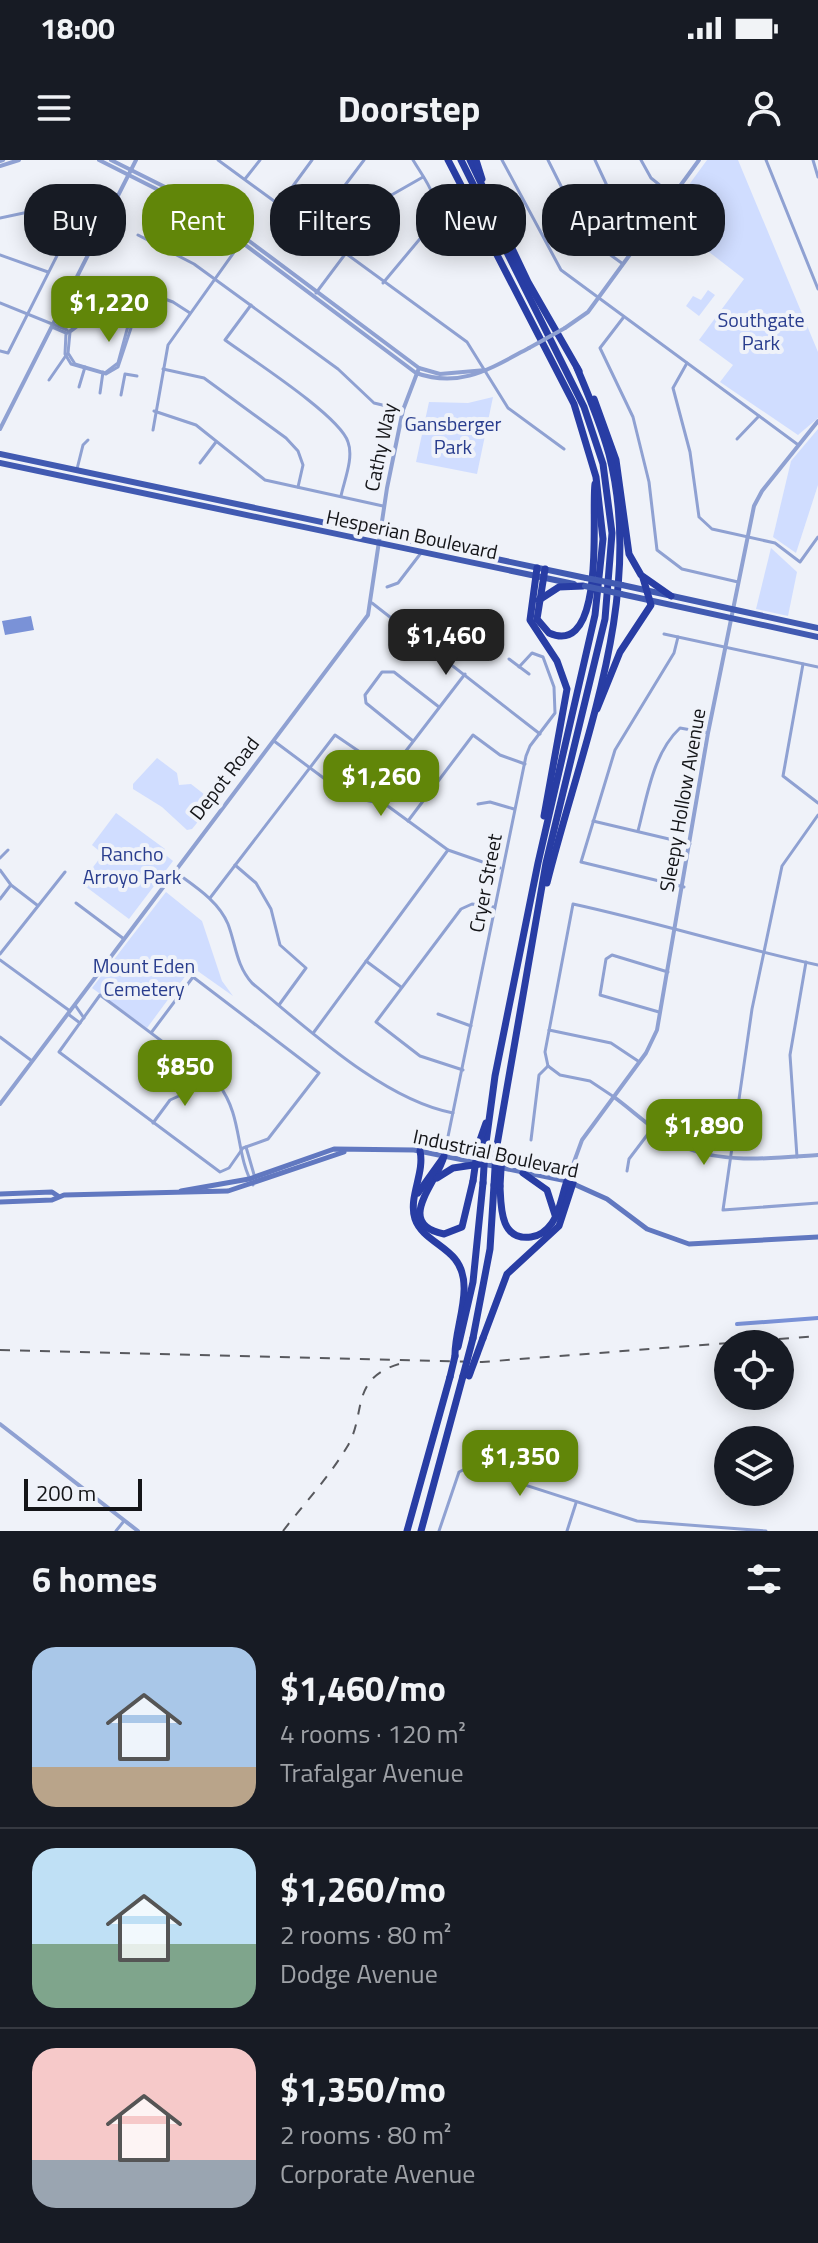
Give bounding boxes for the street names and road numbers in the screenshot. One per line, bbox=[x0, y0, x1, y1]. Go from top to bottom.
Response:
street label: Cathy Way bbox=[356, 400, 405, 494]
street label: Hesperian Boulevard bbox=[323, 501, 501, 567]
street label: Sleepy Hollow Avenue bbox=[651, 706, 713, 894]
street label: Depot Road bbox=[181, 730, 267, 826]
street label: Cryer Street bbox=[460, 831, 510, 935]
street label: Industrial Boulevard bbox=[410, 1120, 582, 1186]

